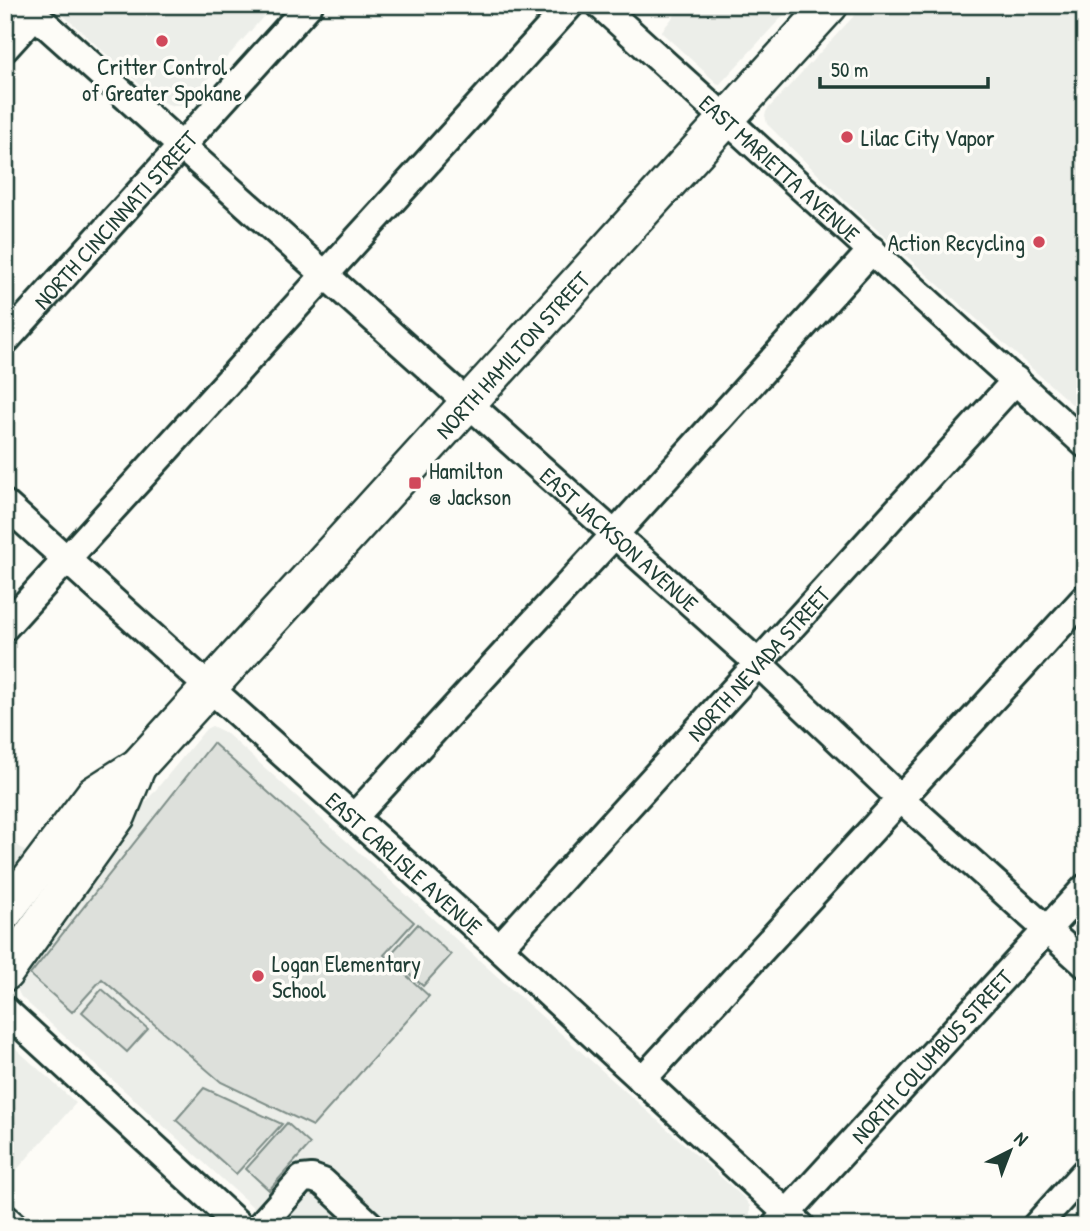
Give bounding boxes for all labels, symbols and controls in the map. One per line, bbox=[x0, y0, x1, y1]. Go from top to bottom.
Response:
marker: Critter Control of Greater Spokane bbox=[154, 33, 170, 49]
scale bar bbox=[820, 46, 988, 90]
place label: Critter Control of Greater Spokane bbox=[82, 51, 242, 108]
text: 50 m bbox=[831, 55, 868, 84]
street label: EAST MARIETTA AVENUE bbox=[693, 87, 867, 249]
place label: Lilac City Vapor bbox=[861, 122, 995, 153]
street label: NORTH CINCINNATI STREET bbox=[26, 123, 204, 315]
marker: Lilac City Vapor bbox=[839, 129, 855, 145]
place label: Action Recycling bbox=[888, 227, 1025, 258]
marker: Action Recycling bbox=[1031, 234, 1047, 250]
street label: NORTH HAMILTON STREET bbox=[428, 264, 596, 445]
place label: Hamilton @ Jackson bbox=[429, 455, 511, 512]
street label: EAST JACKSON AVENUE bbox=[534, 460, 706, 618]
marker: Hamilton @ Jackson bbox=[407, 475, 423, 491]
street label: NORTH NEVADA STREET bbox=[680, 579, 837, 747]
street label: EAST CARLISLE AVENUE bbox=[320, 784, 489, 941]
place label: Logan Elementary School bbox=[272, 948, 421, 1005]
street label: NORTH COLUMBUS STREET bbox=[843, 962, 1019, 1150]
marker: Logan Elementary School bbox=[250, 968, 266, 984]
north arrow bbox=[974, 1116, 1044, 1186]
text: N bbox=[1009, 1125, 1034, 1151]

